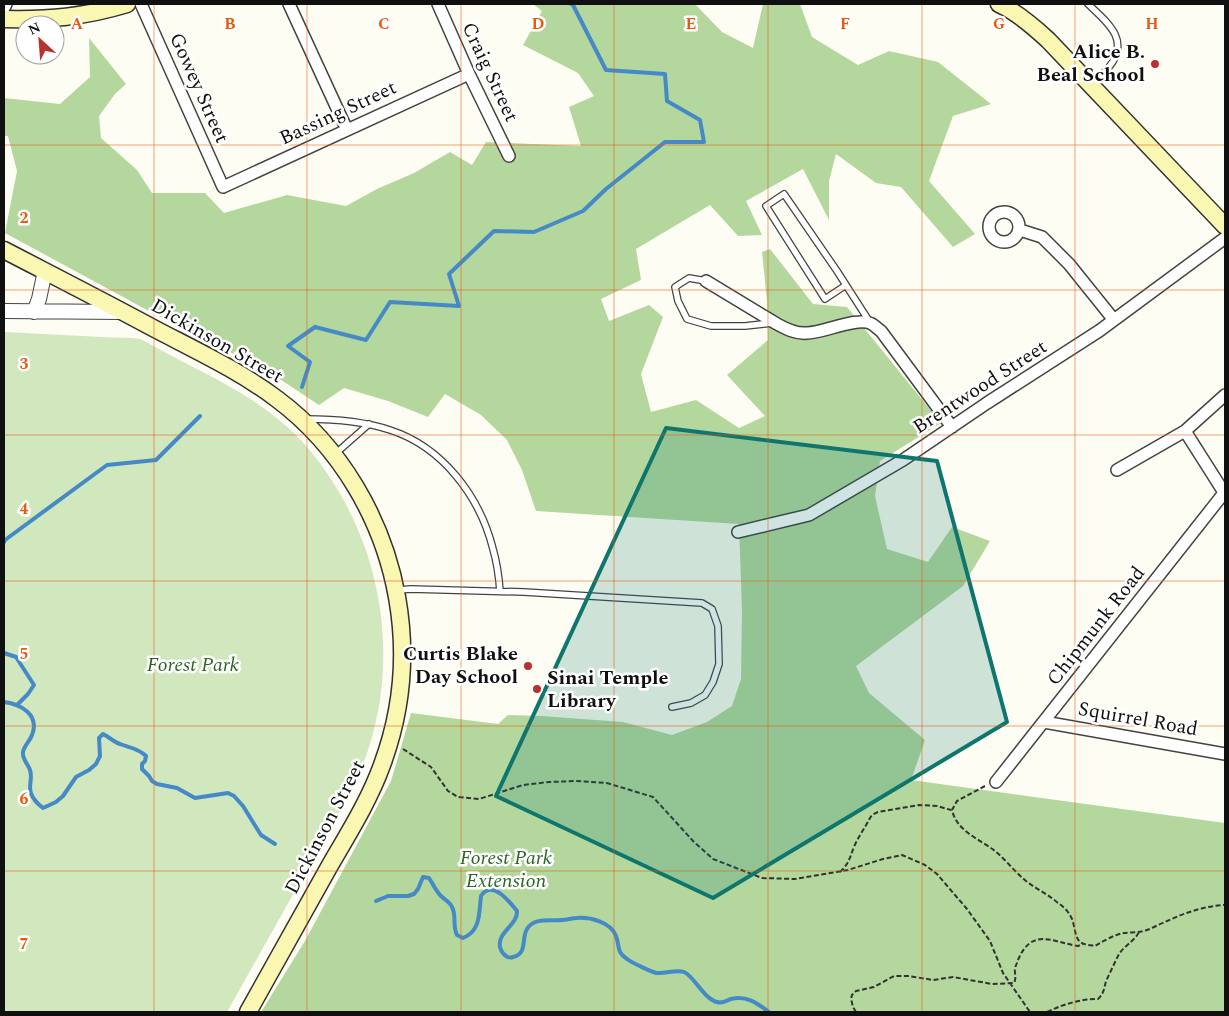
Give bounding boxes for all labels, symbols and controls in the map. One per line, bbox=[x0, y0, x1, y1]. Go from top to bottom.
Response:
text: A bbox=[71, 12, 84, 36]
text: B bbox=[224, 12, 236, 36]
text: C bbox=[378, 12, 390, 36]
text: D bbox=[532, 12, 545, 36]
text: E bbox=[686, 12, 696, 36]
text: F bbox=[840, 12, 850, 36]
text: G bbox=[993, 12, 1005, 36]
text: H bbox=[1145, 12, 1159, 36]
north arrow bbox=[15, 15, 65, 65]
text: N bbox=[25, 17, 44, 41]
street label: Craig Street bbox=[454, 17, 526, 127]
street label: Gowey Street bbox=[161, 28, 237, 148]
place label: Alice B. Beal School bbox=[1037, 37, 1145, 90]
marker: Alice B. Beal School bbox=[1149, 58, 1161, 70]
street label: Bassing Street bbox=[274, 73, 402, 153]
text: 2 bbox=[20, 206, 29, 230]
street label: Dickinson Street bbox=[145, 291, 289, 391]
street label: Brentwood Street bbox=[907, 332, 1053, 442]
text: 3 bbox=[20, 352, 29, 376]
text: 4 bbox=[20, 497, 29, 521]
street label: Chipmunk Road bbox=[1040, 560, 1152, 692]
place label: Curtis Blake Day School bbox=[403, 639, 518, 692]
text: 5 bbox=[20, 642, 28, 666]
park label: Forest Park bbox=[147, 650, 240, 680]
marker: Curtis Blake Day School bbox=[522, 660, 534, 672]
place label: Sinai Temple Library bbox=[547, 663, 669, 716]
marker: Sinai Temple Library bbox=[531, 683, 543, 695]
street label: Squirrel Road bbox=[1076, 694, 1200, 744]
street label: Dickinson Street bbox=[277, 754, 373, 900]
text: 6 bbox=[20, 787, 29, 811]
park label: Forest Park Extension bbox=[460, 843, 553, 896]
text: 7 bbox=[20, 932, 29, 956]

